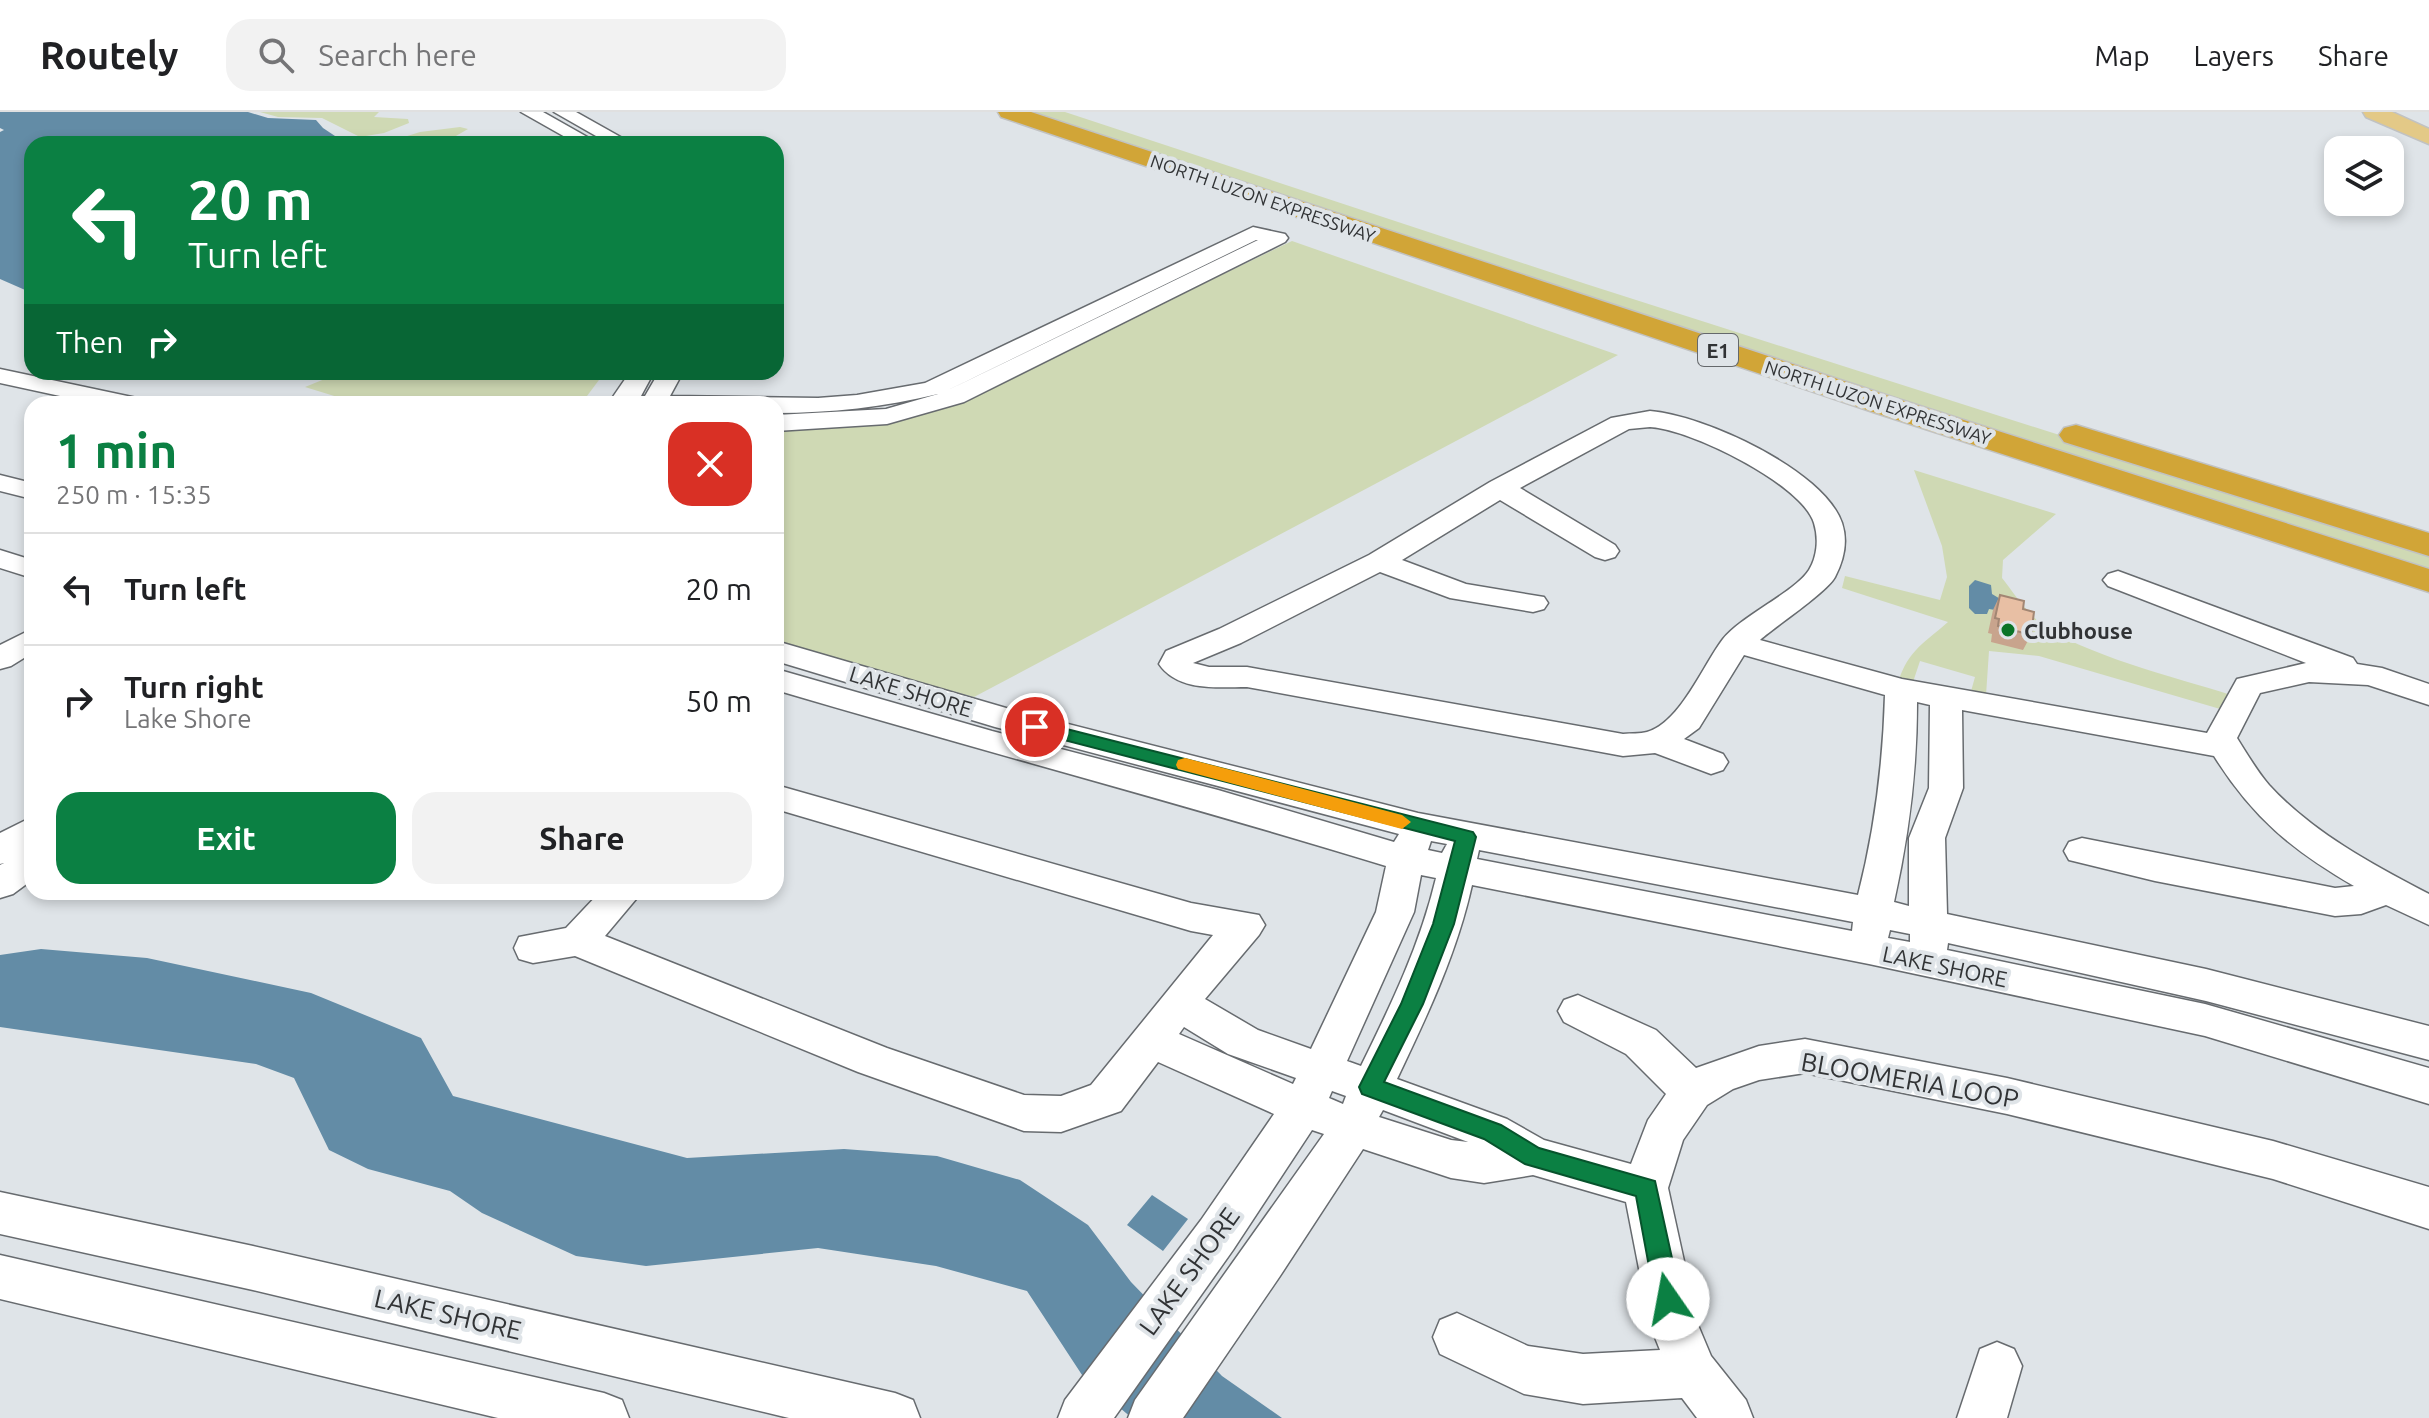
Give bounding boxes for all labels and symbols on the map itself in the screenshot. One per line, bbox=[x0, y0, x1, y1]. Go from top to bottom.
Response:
street label: NORTH LUZON EXPRESSWAY bbox=[1148, 150, 1379, 246]
road number: E1 bbox=[1698, 334, 1738, 366]
street label: NORTH LUZON EXPRESSWAY bbox=[1763, 356, 1994, 448]
place label: Clubhouse bbox=[2024, 618, 2133, 643]
marker: Clubhouse bbox=[1999, 621, 2017, 639]
street label: LAKE SHORE bbox=[847, 660, 975, 722]
pin bbox=[1001, 693, 1069, 761]
street label: LAKE SHORE bbox=[1880, 941, 2010, 991]
street label: BLOOMERIA LOOP bbox=[1799, 1047, 2021, 1113]
street label: LAKE SHORE bbox=[1133, 1202, 1245, 1340]
position arrow bbox=[1626, 1257, 1710, 1341]
street label: LAKE SHORE bbox=[372, 1283, 524, 1345]

